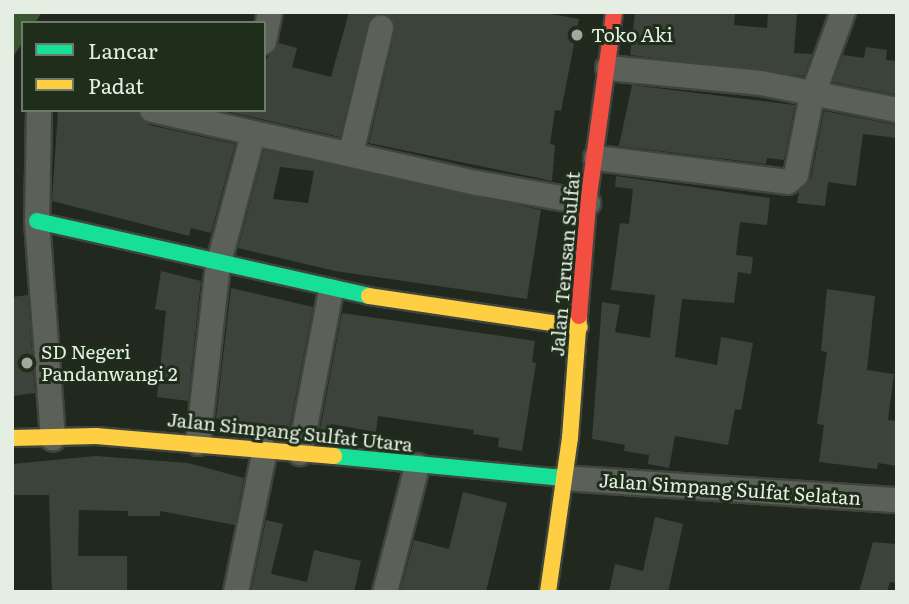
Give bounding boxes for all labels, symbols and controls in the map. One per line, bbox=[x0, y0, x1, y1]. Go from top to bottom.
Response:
legend bbox=[21, 21, 266, 112]
place label: Toko Aki bbox=[591, 24, 673, 46]
marker: Toko Aki bbox=[569, 27, 585, 43]
text: Lancar bbox=[88, 34, 158, 65]
text: Padat bbox=[88, 69, 144, 100]
street label: Jalan Terusan Sulfat bbox=[546, 171, 584, 357]
place label: SD Negeri Pandanwangi 2 bbox=[41, 341, 178, 385]
marker: SD Negeri Pandanwangi 2 bbox=[19, 355, 35, 371]
street label: Jalan Simpang Sulfat Utara bbox=[166, 408, 414, 456]
street label: Jalan Simpang Sulfat Selatan bbox=[598, 468, 862, 510]

